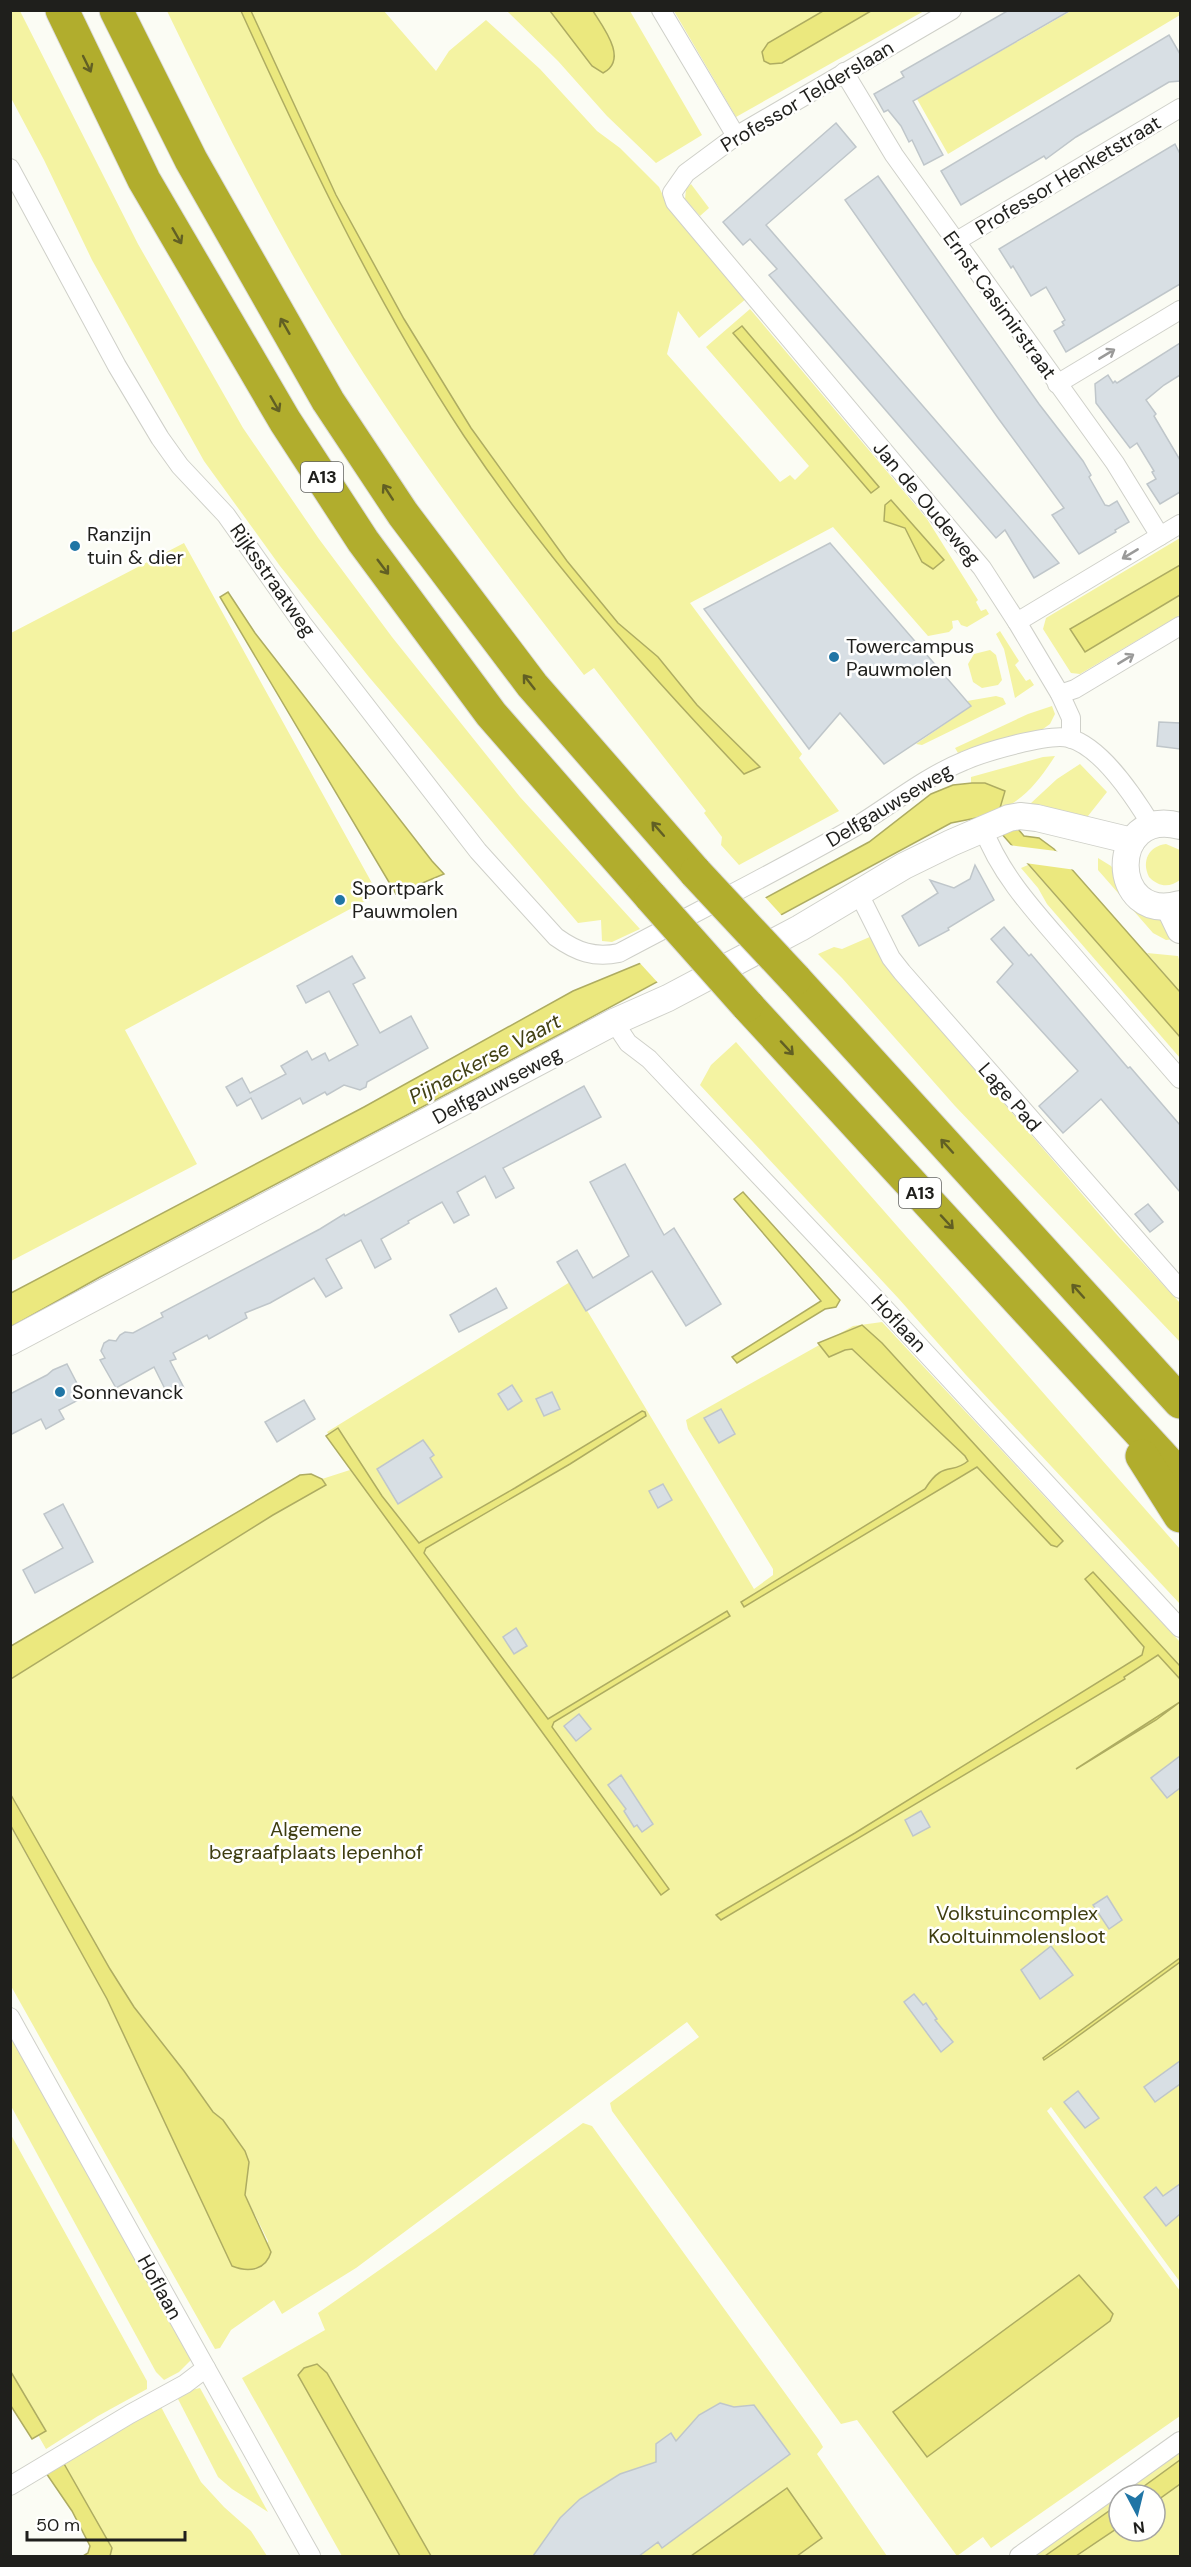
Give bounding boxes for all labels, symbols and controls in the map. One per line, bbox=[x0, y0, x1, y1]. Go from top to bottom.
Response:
street label: Professor Telderslaan bbox=[716, 34, 898, 158]
one-way arrow bbox=[81, 54, 93, 72]
street label: Professor Henketstraat bbox=[971, 109, 1166, 241]
street label: Ernst Casimirstraat bbox=[937, 226, 1063, 384]
one-way arrow bbox=[171, 227, 183, 244]
one-way arrow bbox=[279, 318, 291, 335]
one-way arrow bbox=[1098, 348, 1115, 360]
one-way arrow bbox=[270, 396, 282, 413]
street label: Jan de Oudeweg bbox=[867, 435, 987, 571]
road number: A13 bbox=[301, 462, 343, 492]
one-way arrow bbox=[382, 484, 394, 500]
street label: Rijksstraatweg bbox=[224, 518, 322, 642]
place label: Ranzijn tuin & dier bbox=[87, 521, 184, 570]
marker: Ranzijn tuin & dier bbox=[68, 539, 82, 553]
one-way arrow bbox=[1122, 548, 1139, 560]
one-way arrow bbox=[376, 559, 389, 575]
place label: Towercampus Pauwmolen bbox=[846, 633, 974, 682]
marker: Towercampus Pauwmolen bbox=[827, 650, 841, 664]
one-way arrow bbox=[1117, 652, 1134, 664]
one-way arrow bbox=[523, 674, 536, 690]
street label: Delfgauwseweg bbox=[821, 757, 957, 853]
one-way arrow bbox=[651, 821, 664, 837]
place label: Sportpark Pauwmolen bbox=[352, 875, 458, 924]
marker: Sportpark Pauwmolen bbox=[333, 893, 347, 907]
water label: Pijnackerse Vaart bbox=[404, 1007, 567, 1111]
street label: Delfgauwseweg bbox=[428, 1040, 566, 1130]
one-way arrow bbox=[780, 1040, 794, 1055]
street label: Lage Pad bbox=[973, 1057, 1047, 1137]
one-way arrow bbox=[940, 1139, 954, 1154]
road number: A13 bbox=[899, 1178, 941, 1208]
one-way arrow bbox=[940, 1215, 954, 1230]
one-way arrow bbox=[1071, 1283, 1085, 1298]
street label: Hoflaan bbox=[866, 1289, 932, 1357]
place label: Sonnevanck bbox=[72, 1379, 183, 1405]
marker: Sonnevanck bbox=[53, 1385, 67, 1399]
park label: Algemene begraafplaats Iepenhof bbox=[209, 1816, 423, 1865]
park label: Volkstuincomplex Kooltuinmolensloot bbox=[928, 1900, 1106, 1949]
street label: Hoflaan bbox=[132, 2250, 188, 2324]
north arrow bbox=[1107, 2483, 1167, 2543]
scale bar bbox=[27, 2504, 184, 2542]
text: 50 m bbox=[36, 2513, 80, 2537]
text: N bbox=[1132, 2516, 1146, 2539]

